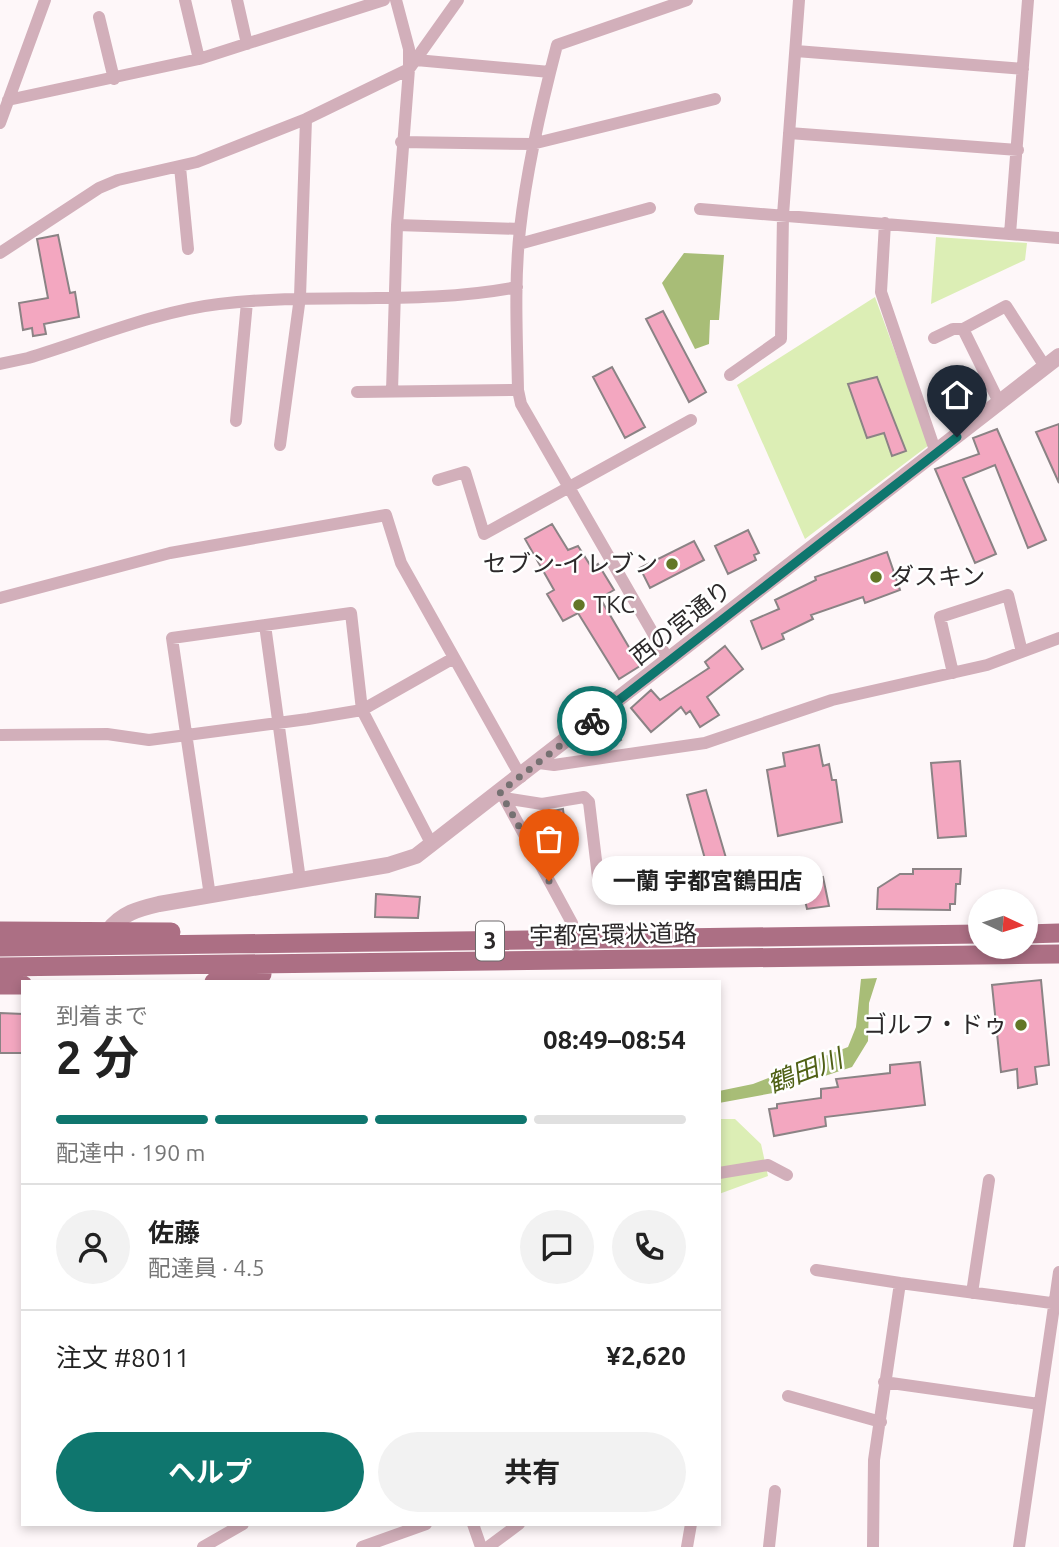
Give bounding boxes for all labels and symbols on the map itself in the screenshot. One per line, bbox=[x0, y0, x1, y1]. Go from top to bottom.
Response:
pin bbox=[927, 365, 987, 437]
place label: セブン-イレブン bbox=[483, 550, 658, 577]
marker: セブン-イレブン bbox=[664, 556, 680, 572]
place label: ダスキン bbox=[890, 563, 985, 590]
marker: ダスキン bbox=[868, 569, 884, 585]
street label: 西の宮通り bbox=[625, 575, 736, 670]
place label: TKC bbox=[593, 591, 635, 618]
marker: TKC bbox=[571, 597, 587, 613]
courier bbox=[557, 686, 627, 756]
pin bbox=[519, 809, 579, 881]
callout: 一蘭 宇都宮鶴田店 bbox=[591, 856, 822, 906]
north arrow bbox=[968, 889, 1038, 959]
street label: 宇都宮環状道路 bbox=[529, 920, 697, 949]
road number: 3 bbox=[476, 922, 504, 960]
place label: ゴルフ・ドゥ bbox=[863, 1011, 1007, 1038]
marker: ゴルフ・ドゥ bbox=[1013, 1017, 1029, 1033]
water label: 鶴田川 bbox=[763, 1042, 849, 1098]

